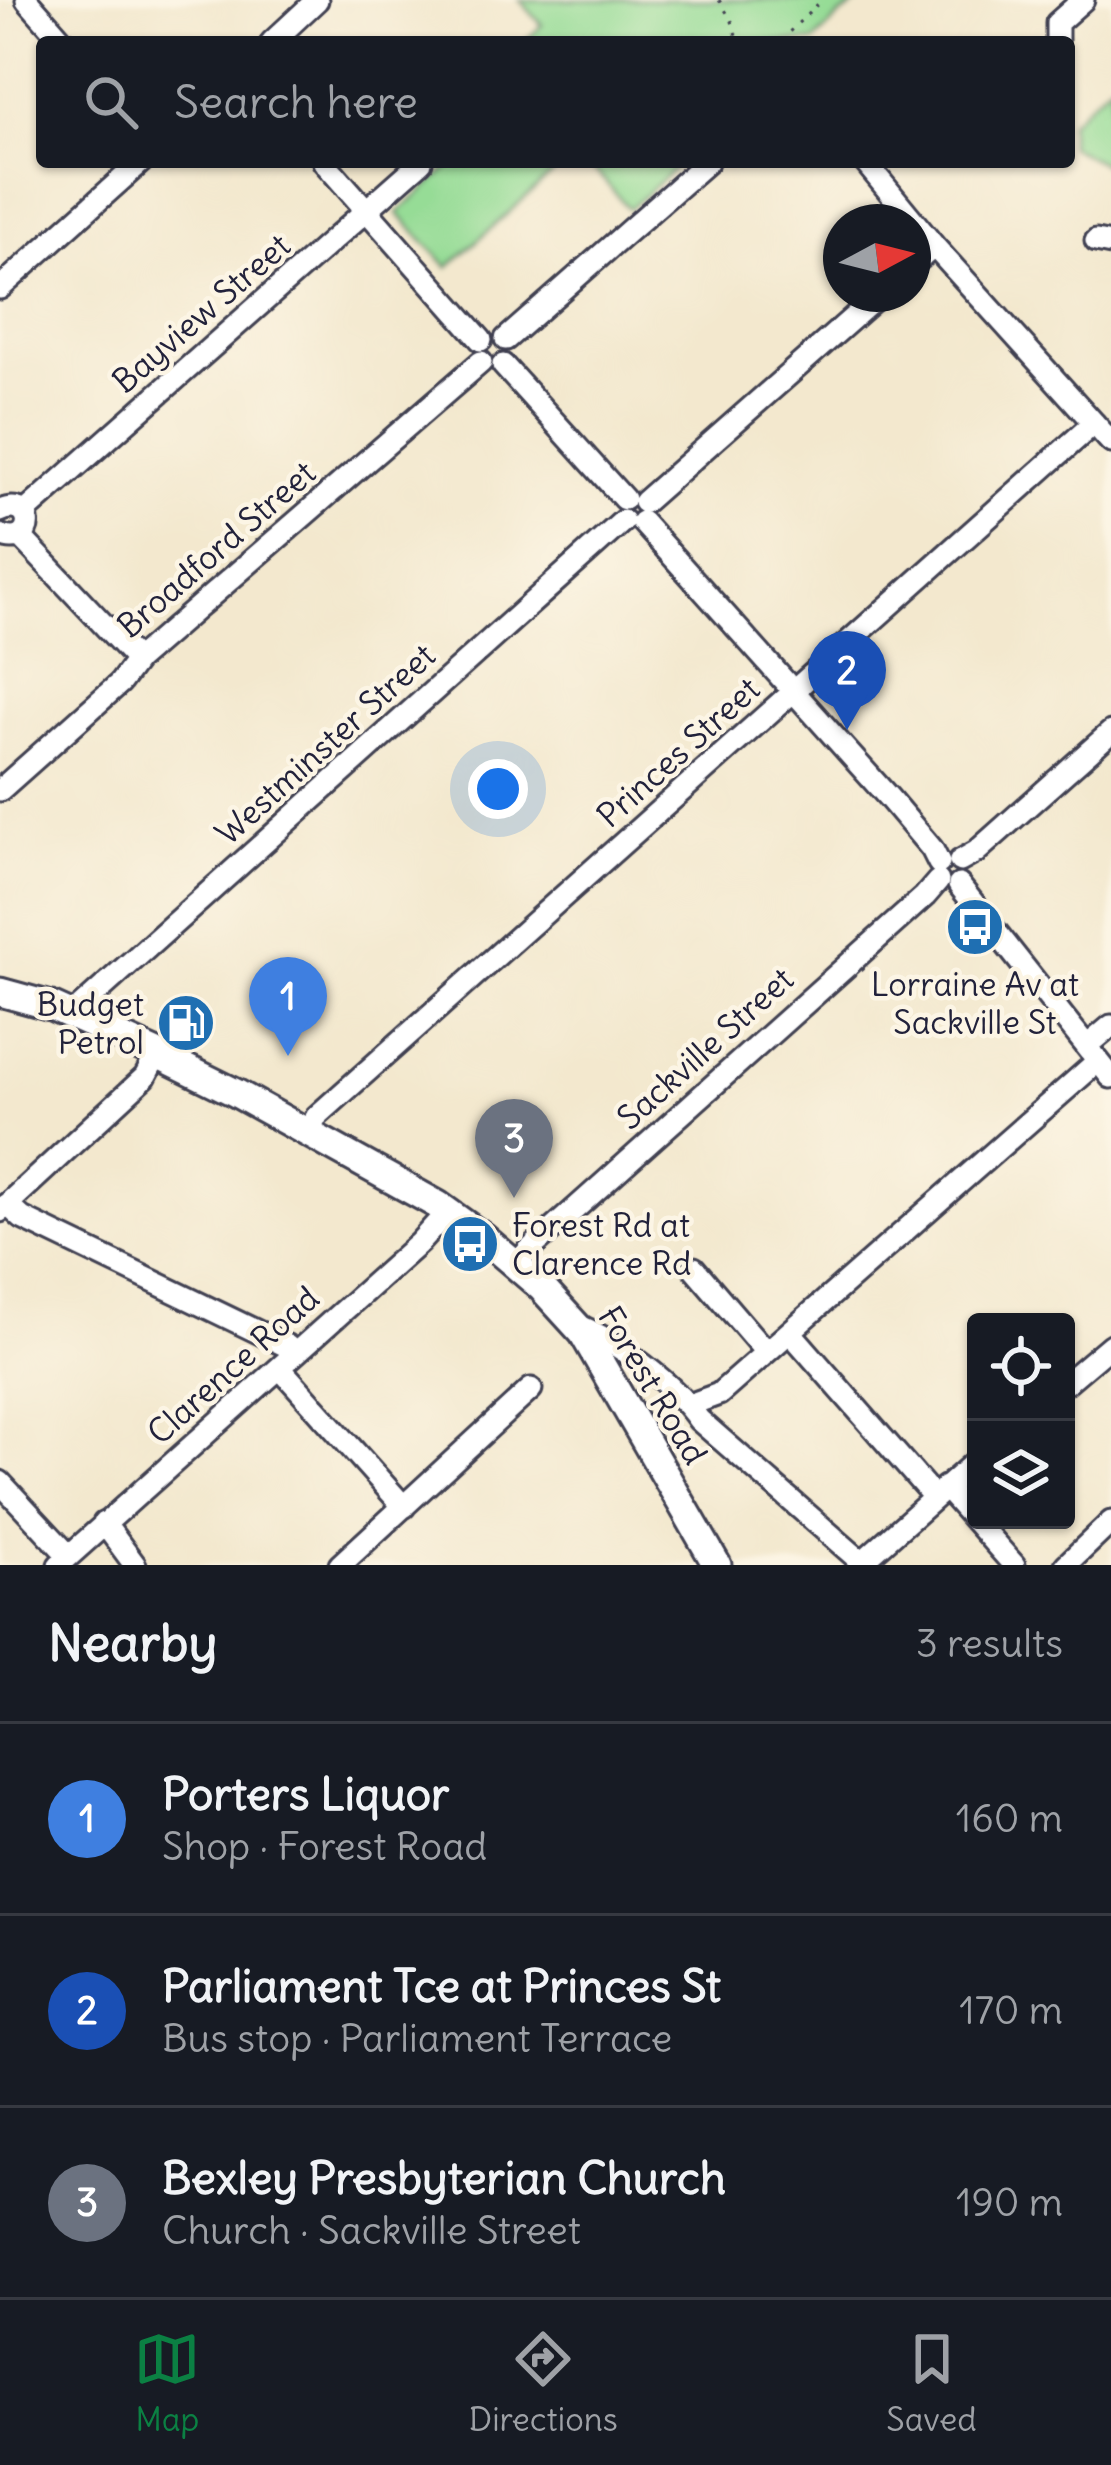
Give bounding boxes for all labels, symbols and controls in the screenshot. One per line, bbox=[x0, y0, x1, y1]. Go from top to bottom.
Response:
search box bbox=[36, 36, 1075, 168]
icon: search bbox=[78, 69, 144, 135]
text: Search here bbox=[174, 74, 418, 130]
north arrow bbox=[823, 204, 931, 312]
street label: Bayview Street bbox=[103, 224, 299, 402]
street label: Broadford Street bbox=[108, 452, 324, 646]
pin: 2 bbox=[808, 631, 886, 730]
street label: Westminster Street bbox=[206, 634, 444, 854]
street label: Princes Street bbox=[588, 668, 768, 836]
your location bbox=[468, 759, 528, 819]
bus stop icon: Lorraine Av at Sackville St bbox=[944, 896, 1006, 958]
pin: 1 bbox=[249, 957, 327, 1056]
street label: Sackville Street bbox=[608, 958, 802, 1138]
place label: Lorraine Av at Sackville St bbox=[871, 963, 1079, 1043]
place label: Budget Petrol bbox=[37, 983, 144, 1063]
fuel station icon: Budget Petrol bbox=[155, 992, 217, 1054]
pin: 3 bbox=[475, 1099, 553, 1198]
place label: Forest Rd at Clarence Rd bbox=[512, 1204, 691, 1284]
bus stop icon: Forest Rd at Clarence Rd bbox=[439, 1213, 501, 1275]
street label: Clarence Road bbox=[138, 1277, 328, 1453]
street label: Forest Road bbox=[589, 1298, 717, 1472]
map controls bbox=[967, 1313, 1075, 1529]
button: locate bbox=[967, 1313, 1075, 1421]
button: layers bbox=[967, 1421, 1075, 1529]
text: Nearby bbox=[48, 1611, 217, 1675]
text: 3 results bbox=[916, 1619, 1063, 1668]
text: Porters Liquor bbox=[162, 1766, 449, 1822]
text: 1 bbox=[79, 1794, 95, 1843]
text: 160 m bbox=[956, 1794, 1063, 1843]
text: Shop · Forest Road bbox=[162, 1822, 487, 1871]
text: Parliament Tce at Princes St bbox=[162, 1958, 721, 2014]
text: 2 bbox=[76, 1986, 98, 2035]
text: 170 m bbox=[959, 1986, 1063, 2035]
text: Bus stop · Parliament Terrace bbox=[162, 2014, 672, 2063]
text: Bexley Presbyterian Church bbox=[162, 2150, 726, 2206]
text: 3 bbox=[76, 2178, 98, 2227]
text: 190 m bbox=[956, 2178, 1063, 2227]
text: Church · Sackville Street bbox=[162, 2206, 581, 2255]
tab: Map bbox=[134, 2326, 200, 2440]
tab: Directions bbox=[469, 2326, 618, 2440]
tab: Saved bbox=[886, 2326, 977, 2440]

